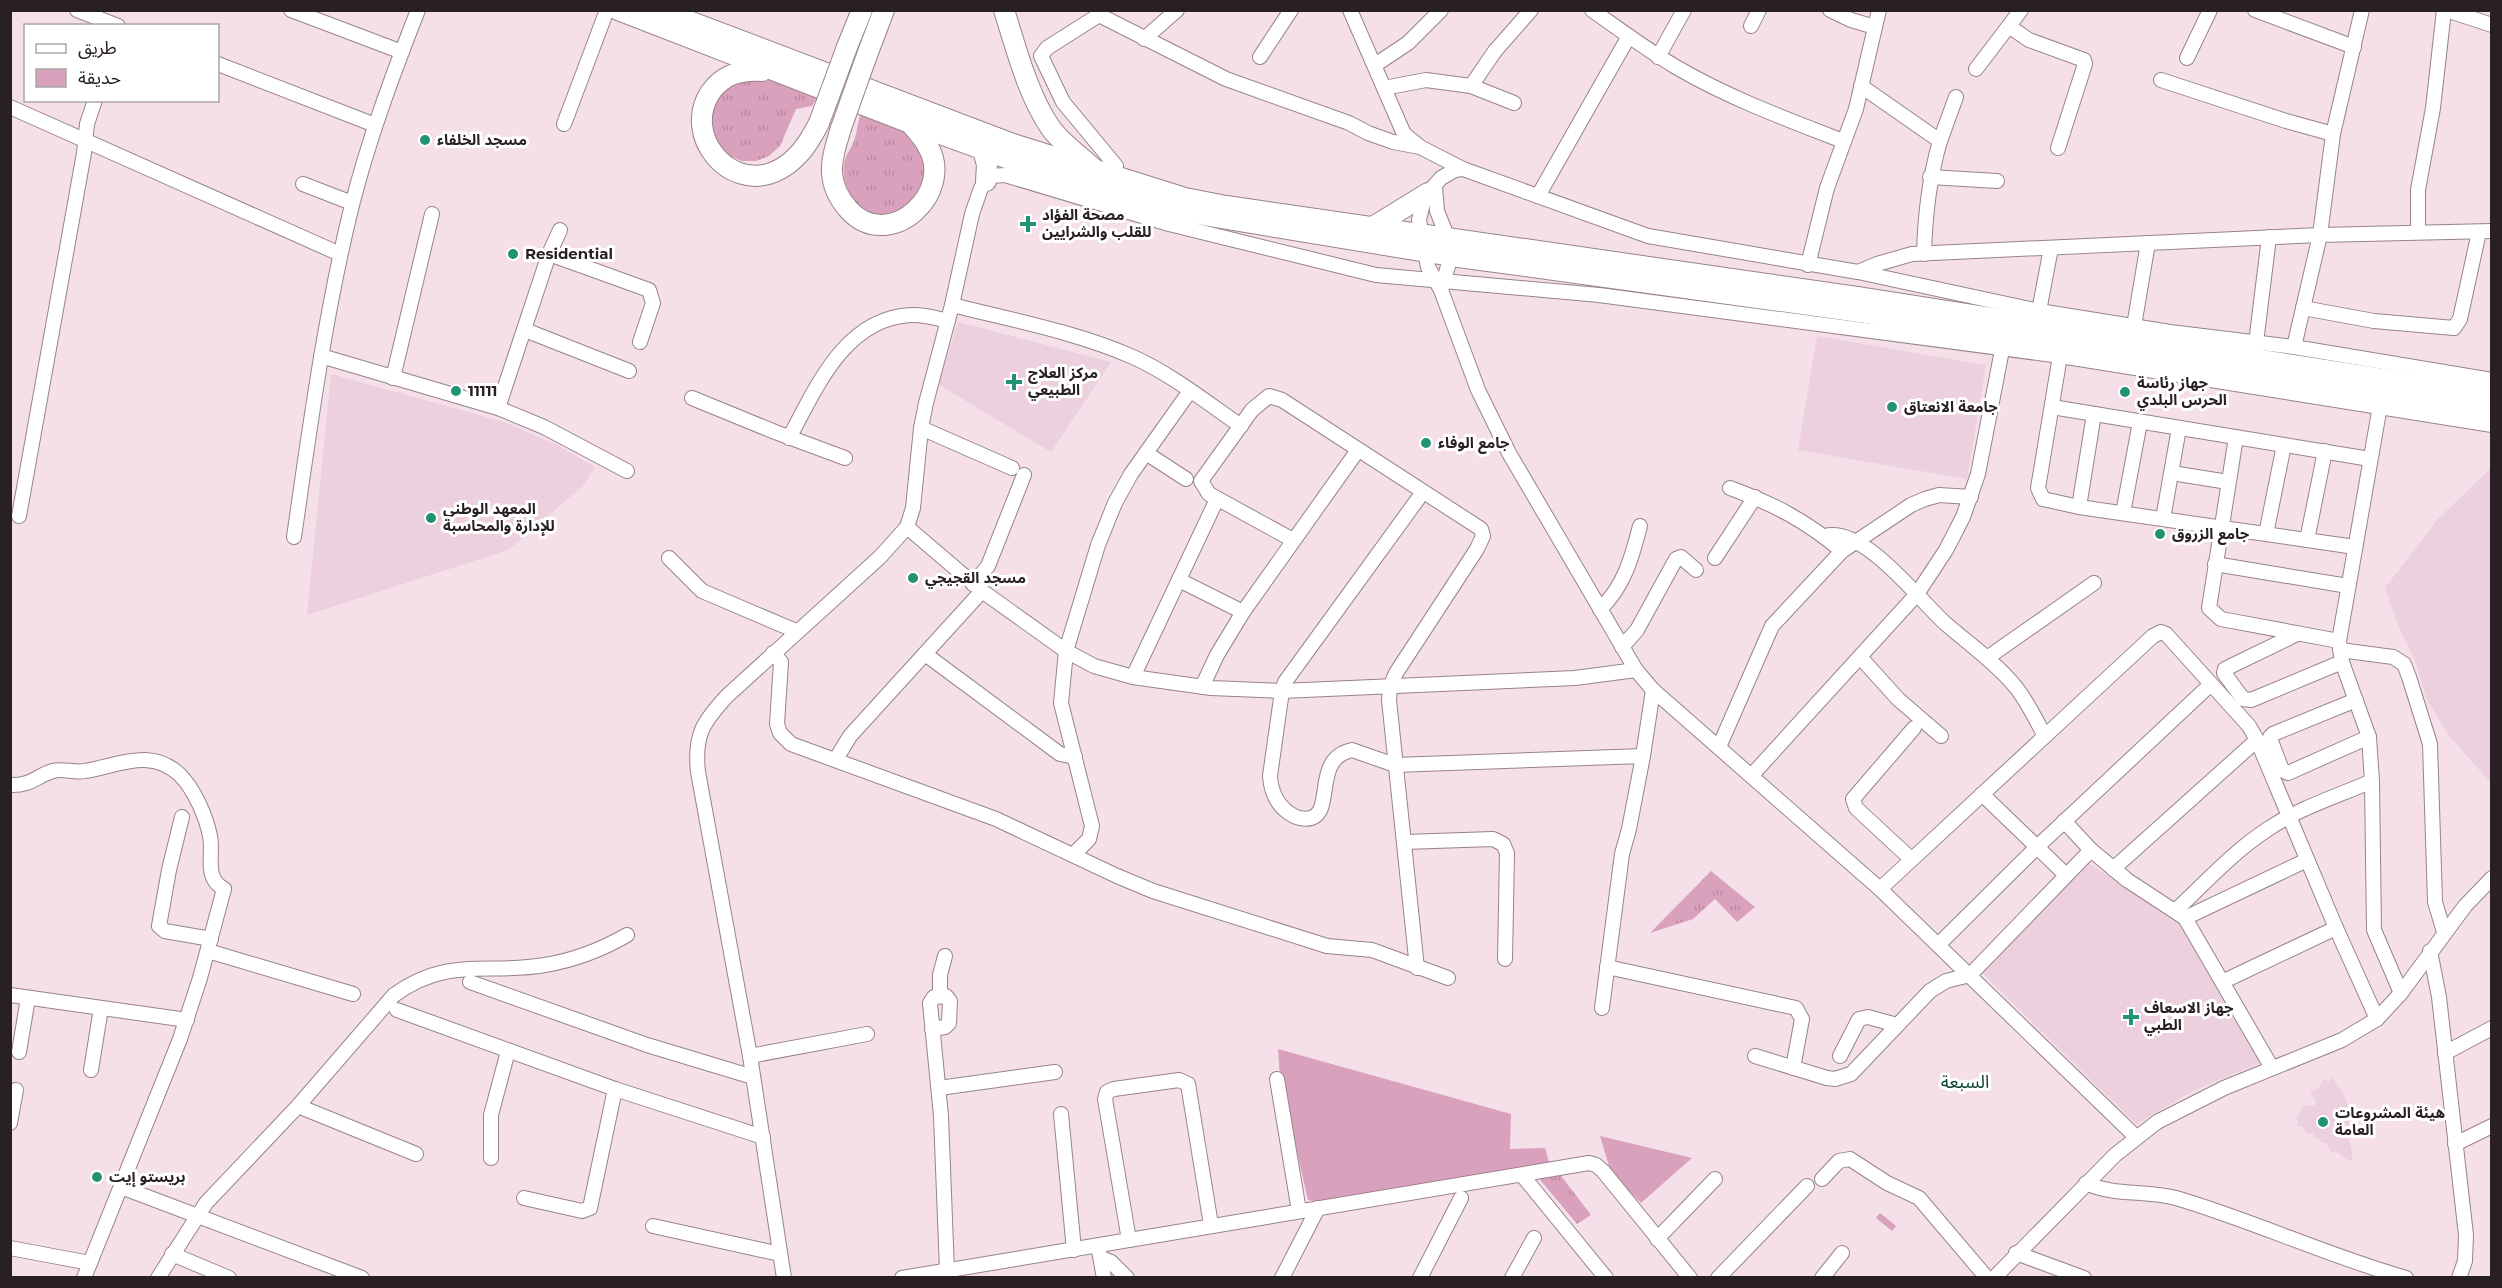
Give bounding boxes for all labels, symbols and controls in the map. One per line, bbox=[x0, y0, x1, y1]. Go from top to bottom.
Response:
legend bbox=[24, 24, 219, 102]
text: طريق bbox=[78, 37, 117, 59]
text: حديقة bbox=[78, 67, 121, 89]
place label: مسجد الخلفاء bbox=[437, 130, 527, 149]
marker: مسجد الخلفاء bbox=[418, 133, 432, 147]
place label: مصحة الفؤاد للقلب والشرايين bbox=[1042, 205, 1151, 241]
marker: مصحة الفؤاد للقلب والشرايين bbox=[1019, 215, 1037, 233]
place label: Residential bbox=[525, 244, 613, 263]
marker: Residential bbox=[506, 247, 520, 261]
place label: مركز العلاج الطبيعي bbox=[1028, 363, 1098, 401]
marker: مركز العلاج الطبيعي bbox=[1005, 373, 1023, 391]
place label: جهاز رئاسة الحرس البلدي bbox=[2137, 373, 2227, 411]
place label: 11111 bbox=[468, 381, 497, 400]
marker: 11111 bbox=[449, 384, 463, 398]
marker: جهاز رئاسة الحرس البلدي bbox=[2118, 385, 2132, 399]
place label: جامعة الانعتاق bbox=[1904, 397, 1998, 416]
marker: جامعة الانعتاق bbox=[1885, 400, 1899, 414]
place label: جامع الوفاء bbox=[1438, 433, 1510, 454]
marker: جامع الوفاء bbox=[1419, 436, 1433, 450]
place label: المعهد الوطني للإدارة والمحاسبة bbox=[443, 499, 555, 536]
marker: المعهد الوطني للإدارة والمحاسبة bbox=[424, 511, 438, 525]
place label: جامع الزروق bbox=[2172, 524, 2250, 545]
marker: جامع الزروق bbox=[2153, 527, 2167, 541]
place label: مسجد القجيجي bbox=[925, 568, 1026, 589]
marker: مسجد القجيجي bbox=[906, 571, 920, 585]
place label: جهاز الاسعاف الطبي bbox=[2144, 998, 2234, 1036]
marker: جهاز الاسعاف الطبي bbox=[2122, 1008, 2140, 1026]
district label: السبعة bbox=[1941, 1071, 1989, 1093]
place label: هيئة المشروعات العامة bbox=[2335, 1103, 2445, 1139]
marker: هيئة المشروعات العامة bbox=[2316, 1115, 2330, 1129]
place label: بريستو إيت bbox=[109, 1167, 186, 1187]
marker: بريستو إيت bbox=[90, 1170, 104, 1184]

